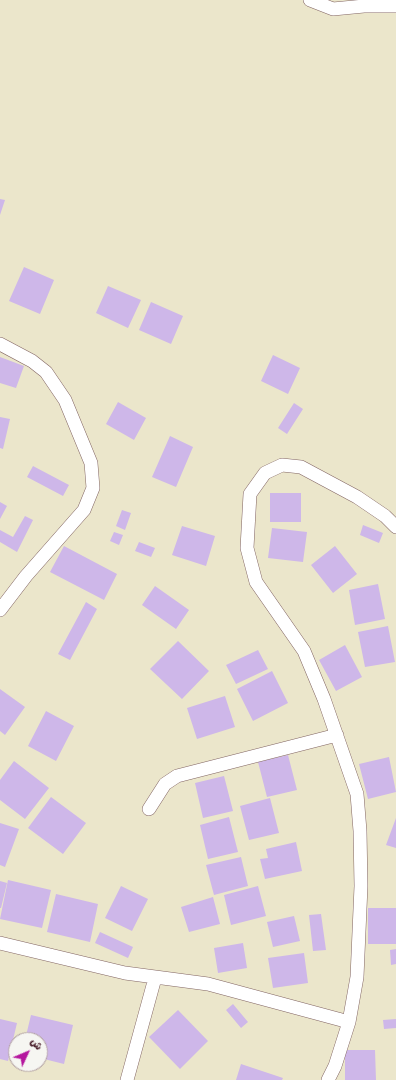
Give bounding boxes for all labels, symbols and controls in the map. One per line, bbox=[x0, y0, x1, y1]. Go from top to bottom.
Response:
north arrow bbox=[8, 1032, 48, 1072]
text: ش bbox=[25, 1033, 47, 1055]

